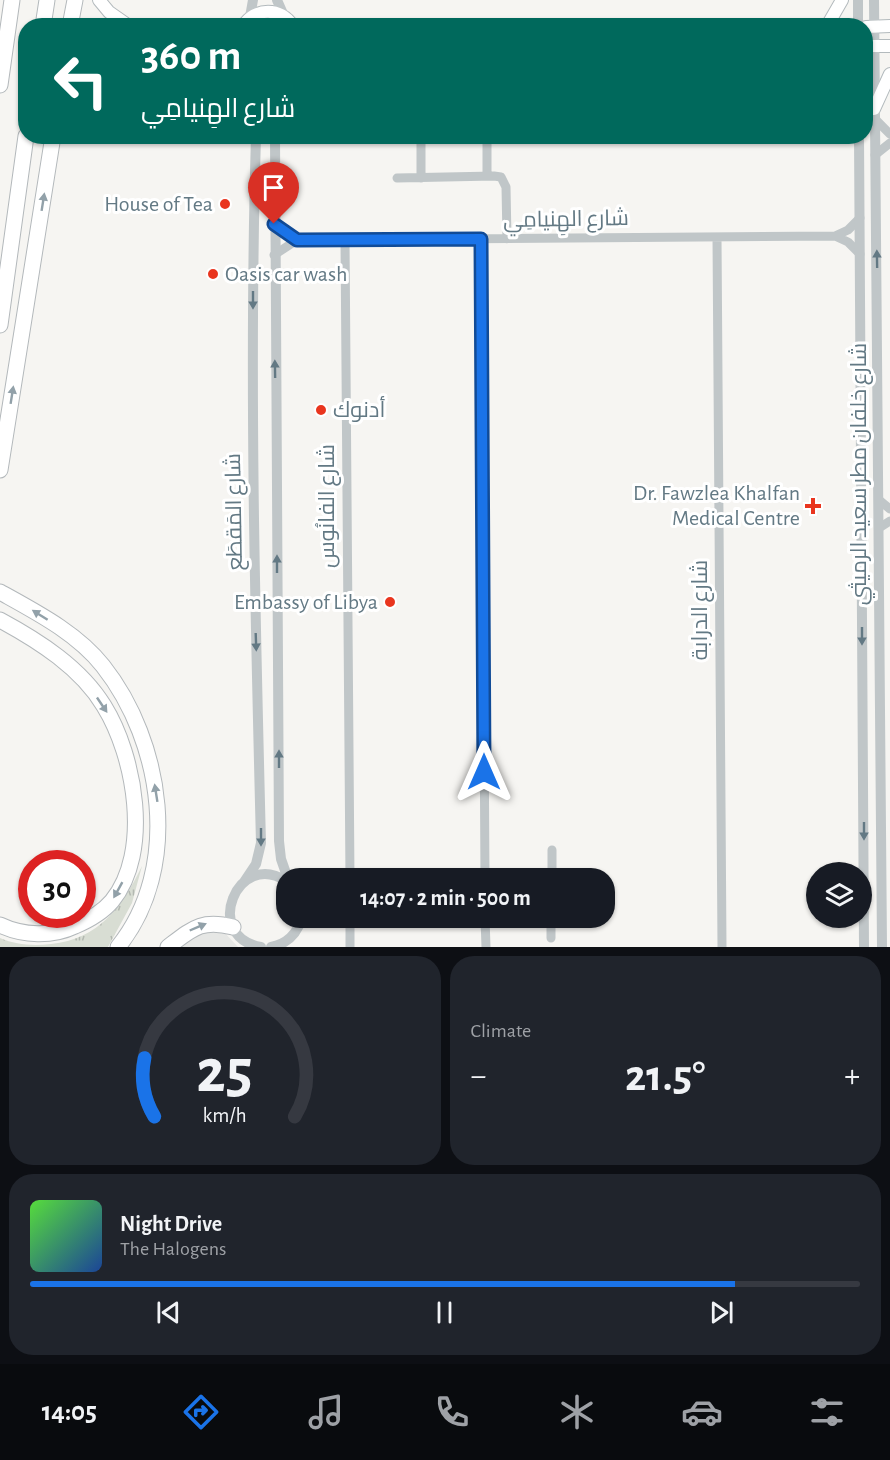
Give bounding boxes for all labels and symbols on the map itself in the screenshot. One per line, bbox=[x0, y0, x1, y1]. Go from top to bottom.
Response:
pin bbox=[248, 162, 299, 224]
one-way arrow bbox=[39, 193, 48, 212]
place label: House of Tea bbox=[104, 193, 213, 215]
marker: House of Tea bbox=[218, 197, 232, 211]
street label: شارع الهِنيامِي bbox=[503, 207, 629, 236]
one-way arrow bbox=[872, 249, 882, 268]
place label: Oasis car wash bbox=[225, 263, 348, 285]
marker: Oasis car wash bbox=[206, 267, 220, 281]
one-way arrow bbox=[248, 290, 258, 309]
street label: شارع خلفان مطر سعيد الرميثي bbox=[848, 343, 875, 605]
one-way arrow bbox=[271, 359, 280, 378]
one-way arrow bbox=[8, 385, 17, 404]
place label: أدنوك bbox=[333, 396, 385, 422]
marker: أدنوك bbox=[314, 403, 328, 417]
street label: شارع الفانُوس bbox=[315, 444, 341, 568]
street label: شارع المَقطَع bbox=[222, 453, 249, 571]
place label: Dr. Fawzlea Khalfan Medical Centre bbox=[633, 482, 800, 529]
marker: Dr. Fawzlea Khalfan Medical Centre bbox=[804, 497, 822, 515]
one-way arrow bbox=[272, 554, 282, 573]
street label: شارع الدرابة bbox=[689, 560, 714, 660]
place label: Embassy of Libya bbox=[234, 591, 378, 613]
marker: Embassy of Libya bbox=[383, 595, 397, 609]
one-way arrow bbox=[32, 609, 48, 620]
one-way arrow bbox=[857, 626, 867, 645]
one-way arrow bbox=[251, 632, 261, 651]
one-way arrow bbox=[97, 697, 108, 714]
position arrow bbox=[452, 740, 516, 804]
one-way arrow bbox=[274, 749, 284, 768]
one-way arrow bbox=[151, 783, 160, 802]
one-way arrow bbox=[859, 821, 869, 840]
one-way arrow bbox=[256, 827, 266, 846]
speed limit sign: 30 bbox=[18, 850, 96, 928]
one-way arrow bbox=[113, 882, 123, 899]
one-way arrow bbox=[190, 922, 208, 932]

